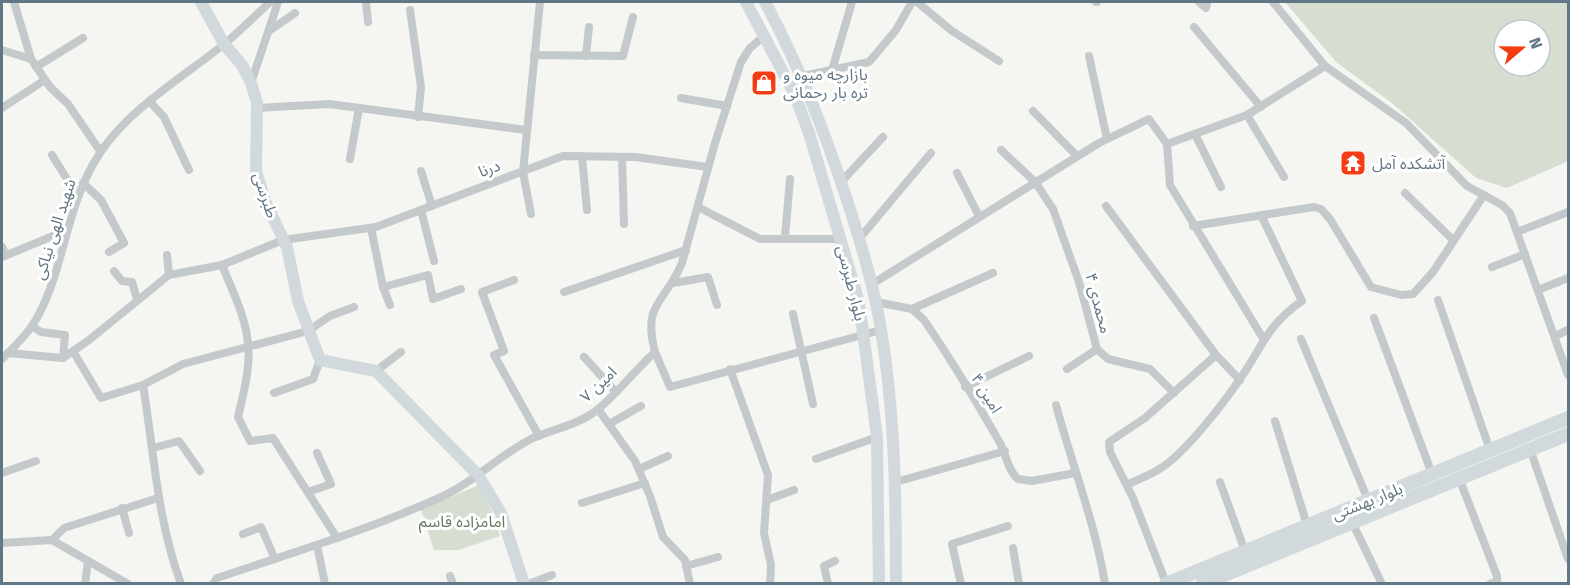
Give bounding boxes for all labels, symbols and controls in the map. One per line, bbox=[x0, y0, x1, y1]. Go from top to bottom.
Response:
north arrow bbox=[1492, 18, 1552, 78]
text: N bbox=[1525, 35, 1546, 51]
place label: بازارچه میوه و تره بار رحمانی bbox=[783, 65, 868, 102]
shop icon: بازارچه میوه و تره بار رحمانی bbox=[749, 68, 779, 98]
temple icon: آتشکده آمل bbox=[1338, 148, 1368, 178]
place label: آتشکده آمل bbox=[1372, 154, 1447, 173]
street label: درنا bbox=[476, 156, 503, 181]
street label: طبرسی bbox=[249, 170, 282, 220]
street label: شهید الهی نیاکی bbox=[29, 176, 80, 282]
street label: بلوار طبرسی bbox=[833, 243, 870, 323]
street label: محمدی ۴ bbox=[1081, 271, 1116, 335]
street label: امین ۷ bbox=[576, 362, 621, 406]
street label: امین ۴ bbox=[967, 370, 1006, 417]
street label: بلوار بهشتی bbox=[1329, 479, 1405, 524]
park label: امامزاده قاسم bbox=[419, 512, 505, 534]

